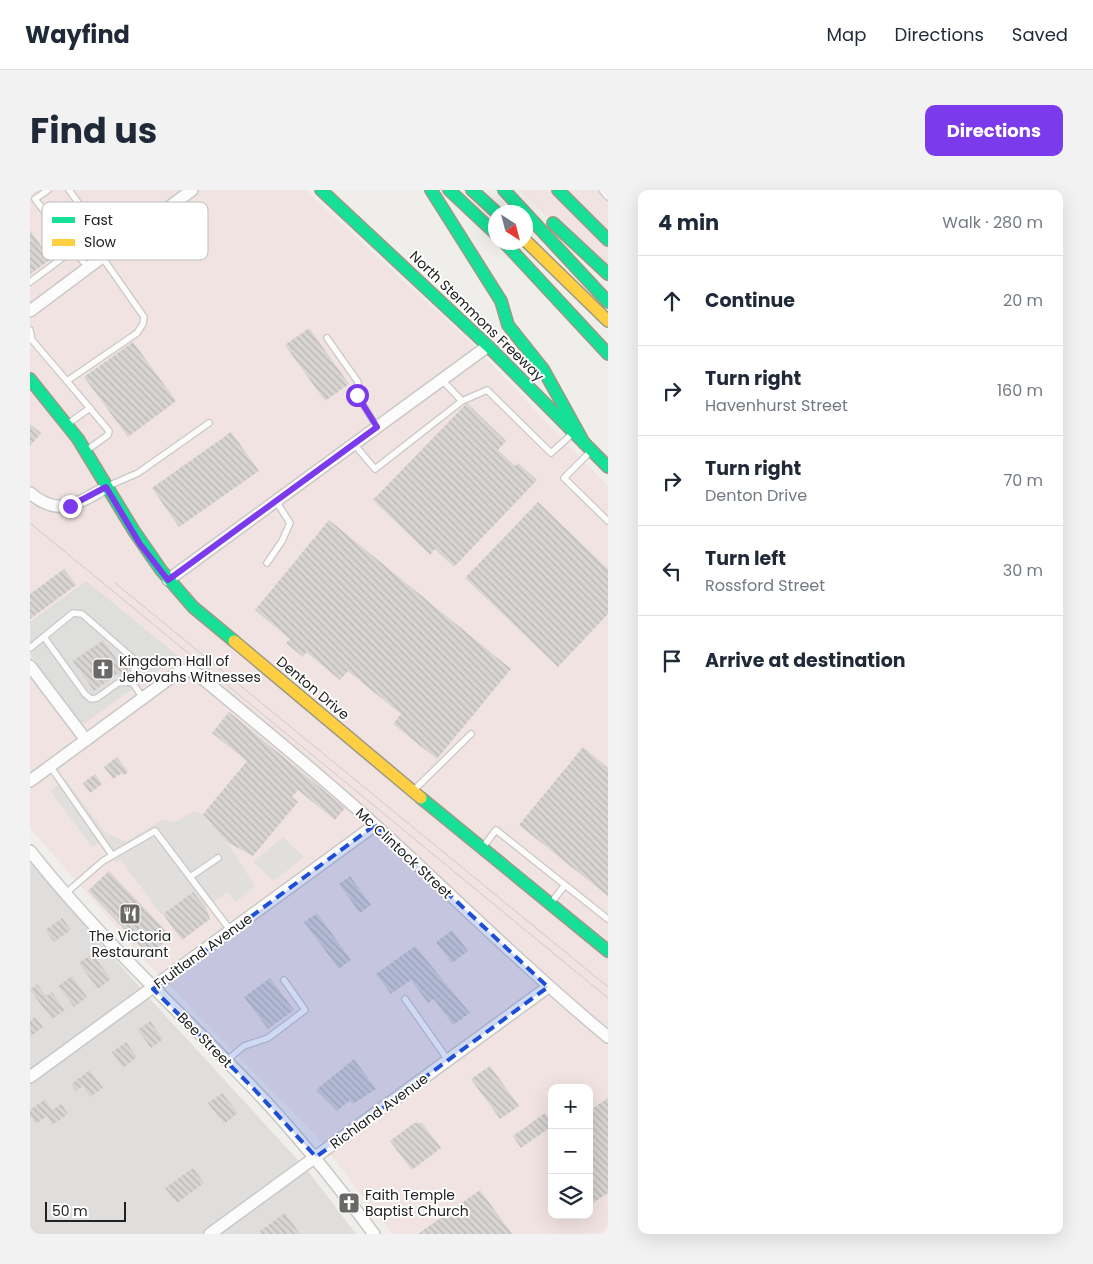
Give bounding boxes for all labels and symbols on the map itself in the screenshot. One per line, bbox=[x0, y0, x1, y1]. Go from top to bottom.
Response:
legend bbox=[42, 202, 208, 260]
north arrow bbox=[488, 205, 533, 250]
text: Fast bbox=[84, 210, 113, 230]
text: Slow bbox=[84, 232, 117, 252]
street label: North Stemmons Freeway bbox=[405, 246, 549, 386]
route start bbox=[346, 384, 369, 407]
route end bbox=[59, 495, 82, 518]
place label: Kingdom Hall of Jehovahs Witnesses bbox=[119, 651, 261, 687]
street label: Denton Drive bbox=[272, 652, 354, 725]
church icon: Kingdom Hall of Jehovahs Witnesses bbox=[91, 657, 115, 681]
street label: Mc Clintock Street bbox=[351, 803, 457, 903]
restaurant icon: The Victoria Restaurant bbox=[118, 902, 142, 926]
street label: Fruitland Avenue bbox=[150, 908, 257, 994]
place label: The Victoria Restaurant bbox=[89, 926, 171, 962]
street label: Bee Street bbox=[173, 1008, 237, 1072]
street label: Richland Avenue bbox=[326, 1068, 432, 1153]
place label: Faith Temple Baptist Church bbox=[365, 1185, 469, 1221]
church icon: Faith Temple Baptist Church bbox=[337, 1191, 361, 1215]
scale bar bbox=[45, 1199, 126, 1222]

